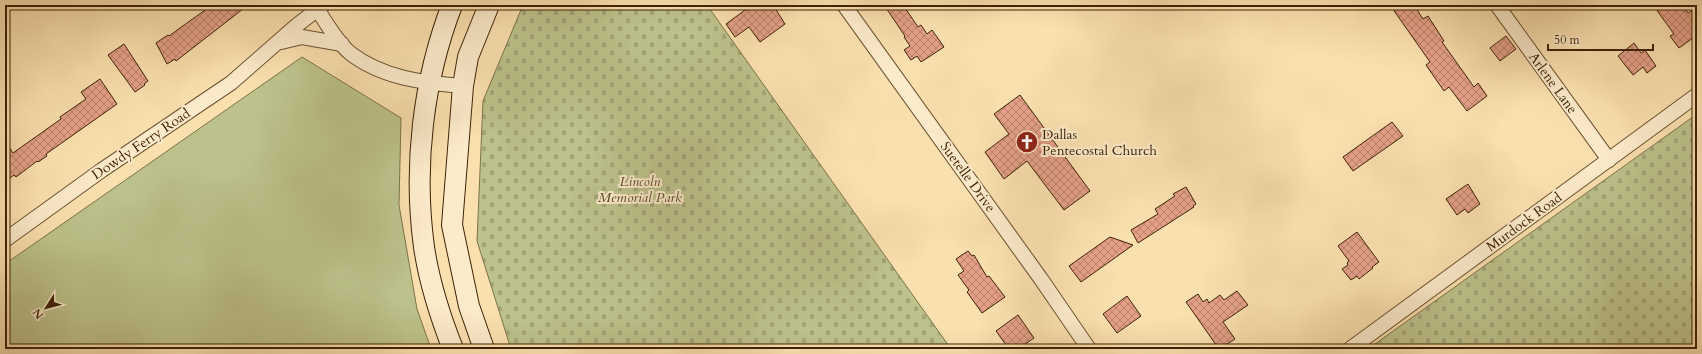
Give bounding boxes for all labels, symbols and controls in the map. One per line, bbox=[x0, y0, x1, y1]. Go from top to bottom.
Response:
scale bar bbox=[1548, 26, 1653, 52]
text: 50 m bbox=[1554, 32, 1581, 48]
street label: Arlene Lane bbox=[1524, 48, 1582, 118]
street label: Dowdy Ferry Road bbox=[88, 104, 195, 184]
place label: Dallas Pentecostal Church bbox=[1042, 125, 1157, 160]
church icon: Dallas Pentecostal Church bbox=[1014, 129, 1040, 155]
street label: Suetelle Drive bbox=[936, 138, 1000, 216]
park label: Lincoln Memorial Park bbox=[598, 172, 682, 207]
street label: Murdock Road bbox=[1482, 188, 1566, 256]
north arrow bbox=[26, 288, 66, 328]
text: N bbox=[29, 305, 47, 322]

